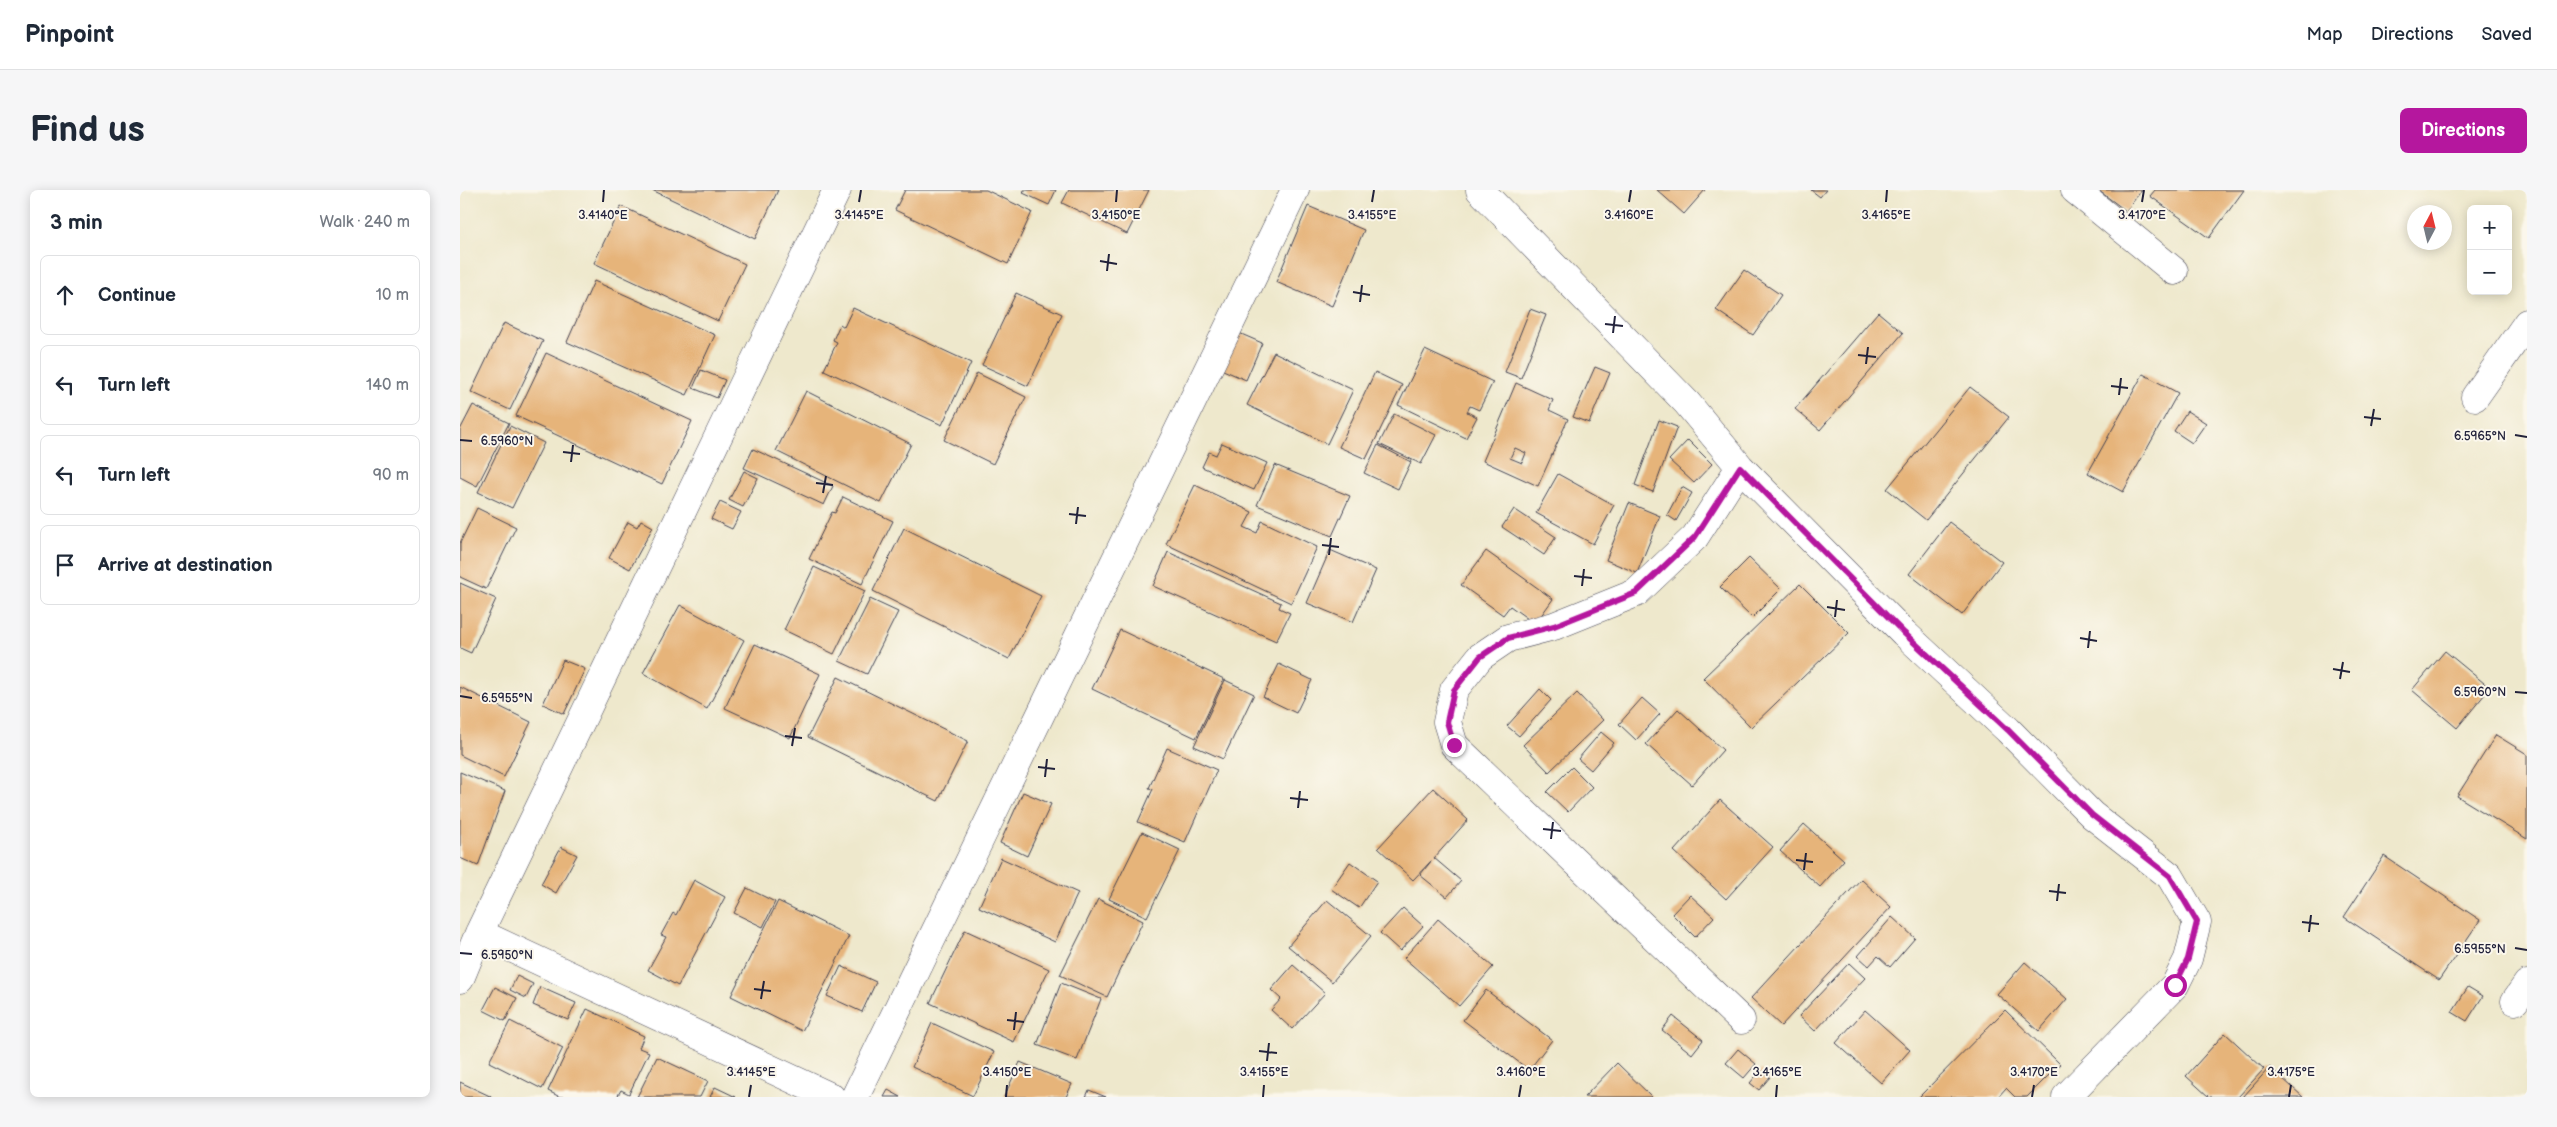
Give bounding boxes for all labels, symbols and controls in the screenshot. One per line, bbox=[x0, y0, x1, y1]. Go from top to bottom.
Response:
text: Pinpoint bbox=[25, 20, 114, 49]
text: Map bbox=[2307, 24, 2343, 45]
text: Directions bbox=[2371, 24, 2453, 45]
text: Saved bbox=[2481, 24, 2532, 45]
button: Directions bbox=[2400, 108, 2527, 153]
text: Find us bbox=[30, 109, 145, 152]
north arrow bbox=[2407, 205, 2452, 250]
map controls bbox=[2467, 205, 2512, 295]
button: + bbox=[2467, 205, 2512, 250]
text: 3.4140°E bbox=[578, 208, 628, 223]
text: 3.4145°E bbox=[834, 208, 884, 223]
text: 3.4150°E bbox=[1091, 208, 1141, 223]
text: 3.4155°E bbox=[1348, 208, 1396, 223]
text: 3.4160°E bbox=[1604, 208, 1654, 223]
text: 3.4165°E bbox=[1861, 208, 1911, 223]
text: 3.4170°E bbox=[2118, 208, 2166, 223]
text: 3 min bbox=[50, 210, 103, 235]
text: Walk · 240 m bbox=[320, 213, 410, 232]
button: − bbox=[2467, 250, 2512, 295]
icon: ahead bbox=[51, 281, 79, 309]
text: Continue bbox=[98, 284, 176, 307]
text: 10 m bbox=[376, 286, 409, 305]
icon: left bbox=[51, 371, 79, 399]
text: Turn left bbox=[98, 374, 170, 397]
text: 140 m bbox=[366, 376, 409, 395]
text: 6.5965°N bbox=[2454, 429, 2506, 444]
text: 6.5960°N bbox=[481, 434, 533, 449]
icon: left bbox=[51, 461, 79, 489]
text: Turn left bbox=[98, 464, 170, 487]
text: 90 m bbox=[373, 466, 409, 485]
icon: arrive bbox=[51, 551, 79, 579]
text: Arrive at destination bbox=[98, 554, 273, 577]
text: 6.5960°N bbox=[2454, 685, 2506, 700]
text: 6.5955°N bbox=[481, 691, 533, 706]
route end bbox=[1443, 734, 1466, 757]
text: 6.5955°N bbox=[2454, 942, 2506, 957]
text: 6.5950°N bbox=[481, 948, 533, 963]
route start bbox=[2164, 974, 2187, 997]
text: 3.4145°E bbox=[726, 1065, 776, 1080]
text: 3.4150°E bbox=[982, 1065, 1032, 1080]
text: 3.4155°E bbox=[1240, 1065, 1288, 1080]
text: 3.4160°E bbox=[1496, 1065, 1546, 1080]
text: 3.4165°E bbox=[1752, 1065, 1802, 1080]
text: 3.4170°E bbox=[2010, 1065, 2058, 1080]
text: 3.4175°E bbox=[2267, 1065, 2315, 1080]

